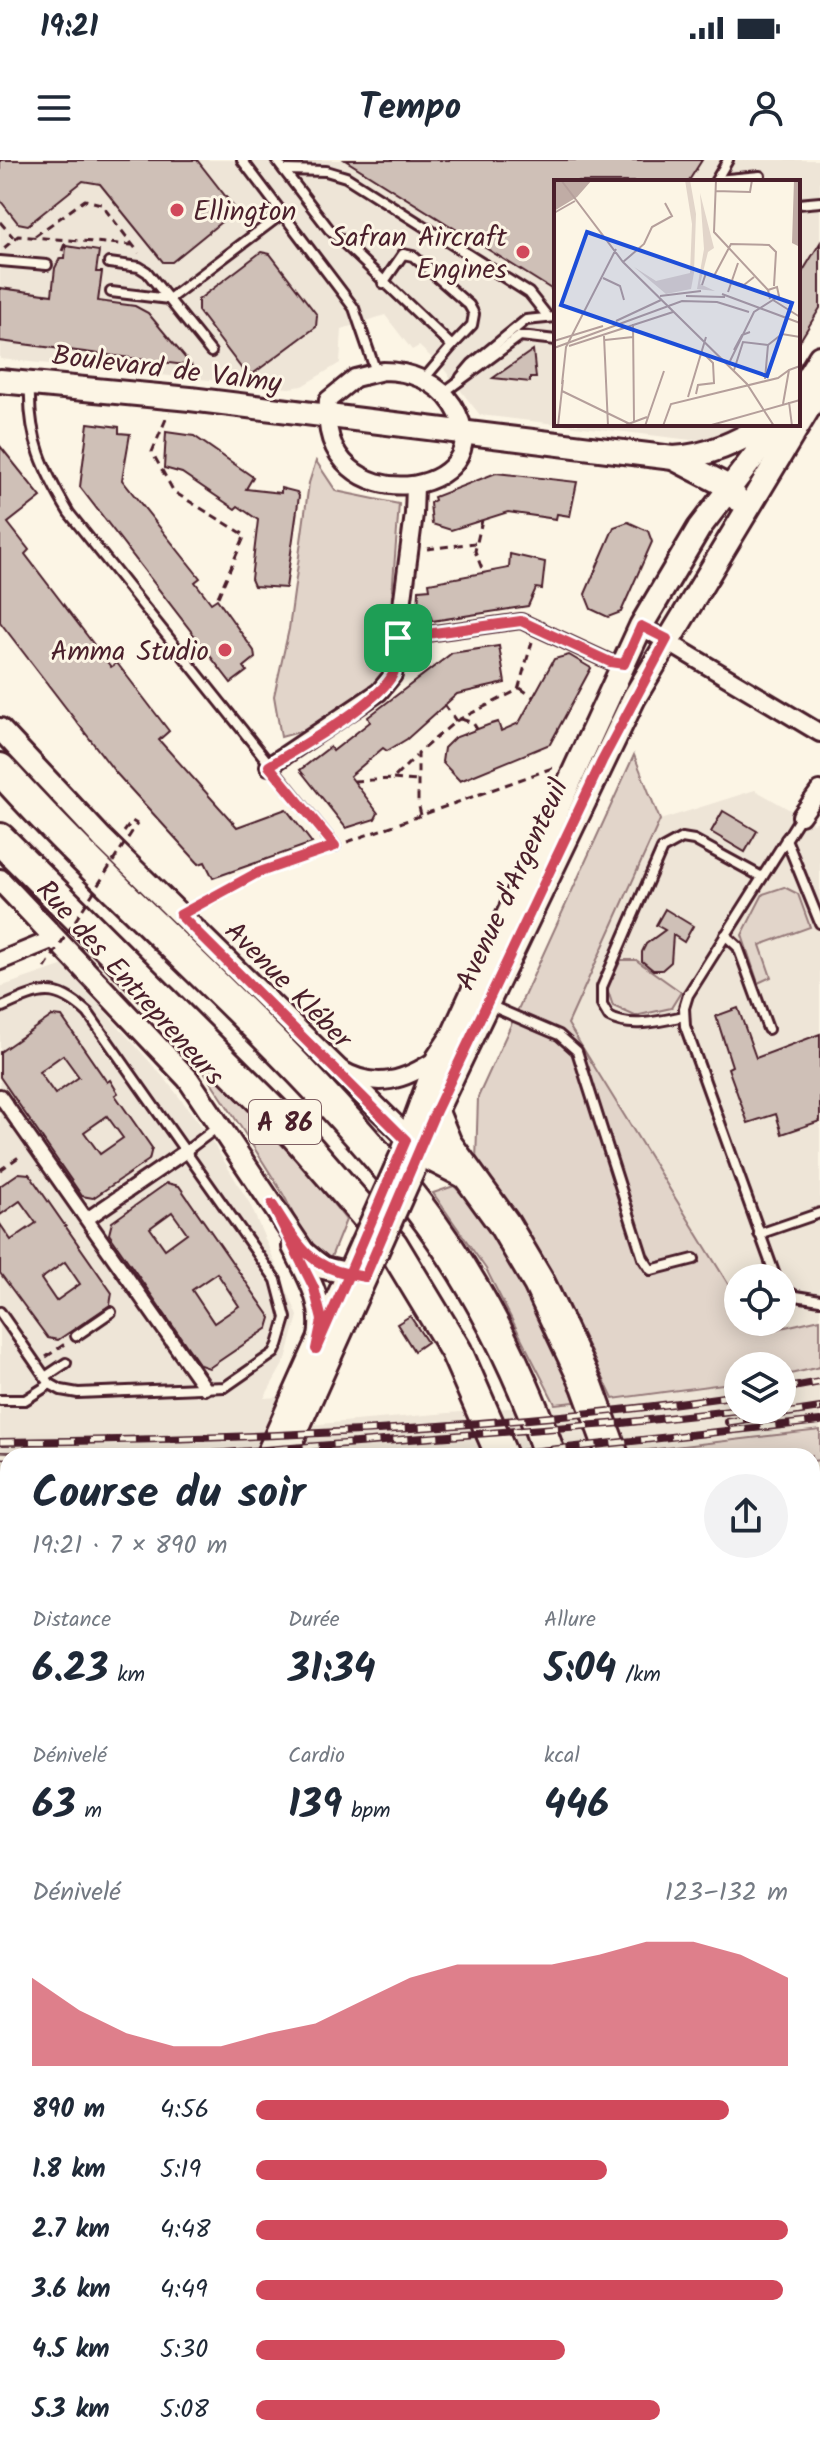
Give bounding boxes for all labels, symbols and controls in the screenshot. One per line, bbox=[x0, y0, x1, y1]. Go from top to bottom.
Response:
text: 19:21 bbox=[40, 4, 98, 52]
text: Tempo bbox=[359, 80, 461, 137]
icon: menu bbox=[32, 86, 76, 130]
icon: person bbox=[744, 86, 788, 130]
inset map bbox=[554, 180, 800, 426]
place label: Ellington bbox=[193, 190, 296, 235]
marker: Ellington bbox=[168, 201, 186, 219]
place label: Safran Aircraft Engines bbox=[331, 216, 508, 293]
marker: Safran Aircraft Engines bbox=[514, 243, 532, 261]
street label: Boulevard de Valmy bbox=[49, 334, 285, 407]
pin bbox=[364, 604, 432, 672]
icon: arrive bbox=[376, 616, 420, 660]
place label: Amma Studio bbox=[51, 630, 209, 675]
marker: Amma Studio bbox=[216, 641, 234, 659]
street label: Avenue d'Argenteuil bbox=[444, 772, 582, 998]
street label: Rue des Entrepreneurs bbox=[24, 870, 235, 1097]
street label: Avenue Kléber bbox=[213, 911, 363, 1062]
road number: A 86 bbox=[249, 1100, 321, 1144]
map controls bbox=[724, 1264, 796, 1424]
button: locate bbox=[724, 1264, 796, 1336]
button: layers bbox=[724, 1352, 796, 1424]
text: Course du soir bbox=[32, 1460, 306, 1530]
button: share bbox=[704, 1474, 788, 1558]
text: 19:21 · 7 × 890 m bbox=[32, 1525, 228, 1567]
text: Distance bbox=[32, 1603, 111, 1638]
text: Durée bbox=[288, 1603, 340, 1638]
text: Allure bbox=[544, 1603, 596, 1638]
text: 6.23 bbox=[32, 1638, 108, 1702]
text: 31:34 bbox=[288, 1638, 375, 1702]
text: 5:04 bbox=[544, 1638, 616, 1702]
text: km bbox=[108, 1658, 145, 1693]
text: /km bbox=[616, 1658, 661, 1693]
text: Dénivelé bbox=[32, 1739, 107, 1774]
text: Cardio bbox=[288, 1739, 345, 1774]
text: kcal bbox=[544, 1739, 580, 1774]
text: 63 bbox=[32, 1774, 76, 1838]
text: 139 bbox=[288, 1774, 342, 1838]
text: 446 bbox=[544, 1774, 609, 1838]
text: m bbox=[76, 1794, 102, 1829]
text: bpm bbox=[342, 1794, 391, 1829]
text: Dénivelé bbox=[32, 1872, 121, 1914]
text: 123–132 m bbox=[665, 1872, 788, 1914]
text: 890 m bbox=[32, 2089, 105, 2131]
text: 4:56 bbox=[160, 2089, 209, 2131]
text: 1.8 km bbox=[32, 2149, 105, 2191]
text: 5:19 bbox=[160, 2149, 201, 2191]
text: 2.7 km bbox=[32, 2209, 110, 2251]
text: 4:48 bbox=[160, 2209, 211, 2251]
text: 3.6 km bbox=[32, 2269, 111, 2311]
text: 4:49 bbox=[160, 2269, 208, 2311]
text: 4.5 km bbox=[32, 2329, 110, 2371]
text: 5:30 bbox=[160, 2329, 208, 2371]
text: 5.3 km bbox=[32, 2389, 110, 2431]
text: 5:08 bbox=[160, 2389, 209, 2431]

